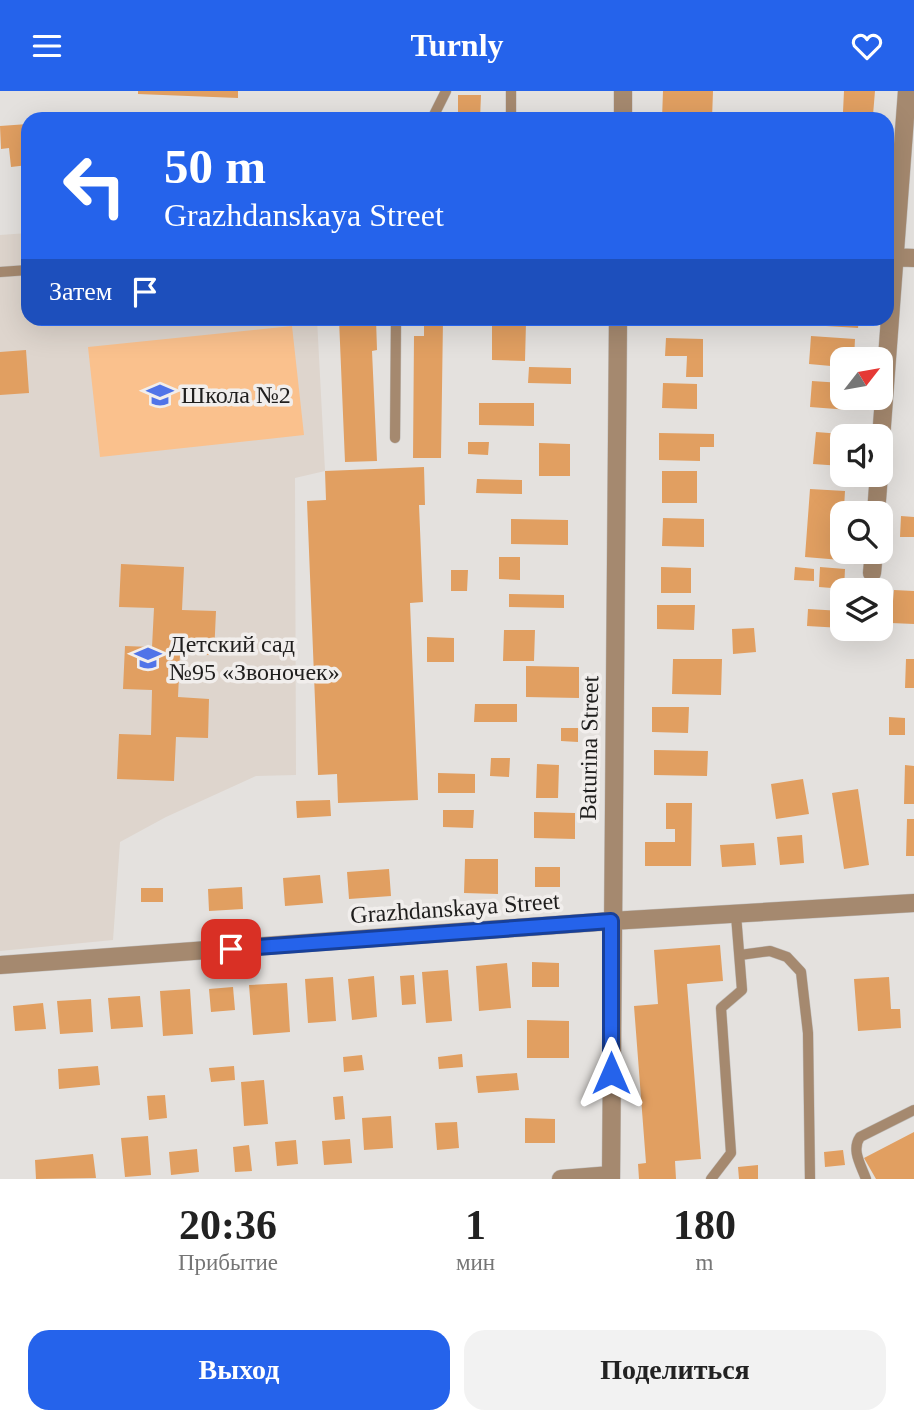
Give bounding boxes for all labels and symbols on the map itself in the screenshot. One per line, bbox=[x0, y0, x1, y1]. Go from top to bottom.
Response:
north arrow bbox=[830, 347, 892, 409]
school or university icon: Школа №2 bbox=[145, 380, 175, 410]
place label: Школа №2 bbox=[181, 382, 291, 408]
place label: Детский сад №95 «Звоночек» bbox=[169, 631, 340, 685]
school or university icon: Детский сад №95 «Звоночек» bbox=[133, 643, 163, 673]
street label: Baturina Street bbox=[575, 675, 603, 821]
street label: Grazhdanskaya Street bbox=[349, 888, 561, 928]
pin bbox=[201, 919, 261, 979]
position arrow bbox=[574, 1036, 648, 1110]

